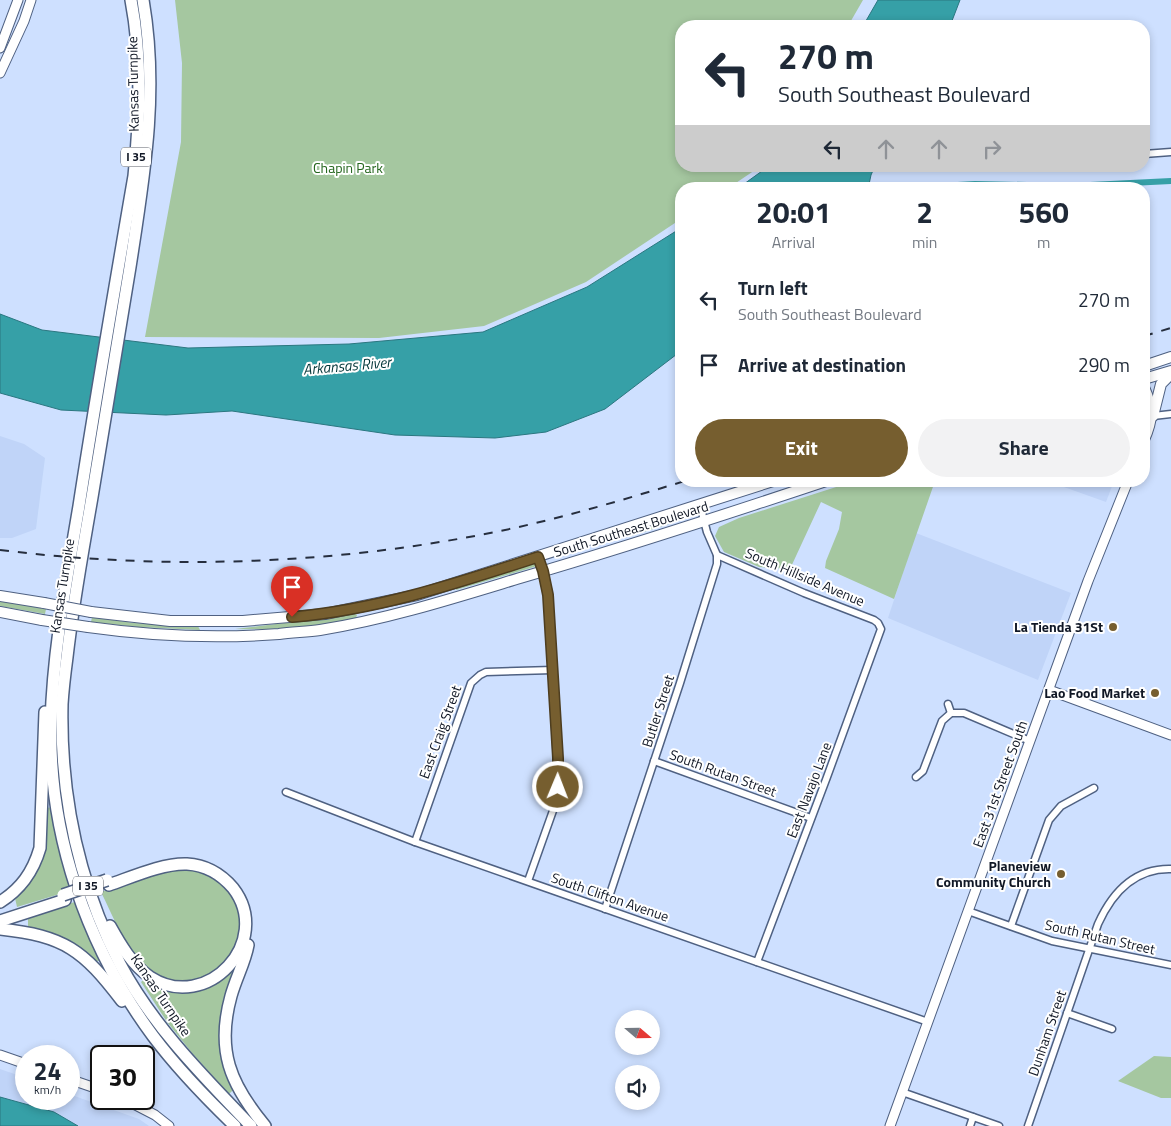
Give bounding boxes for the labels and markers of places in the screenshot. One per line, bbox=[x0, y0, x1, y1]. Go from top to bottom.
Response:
pin bbox=[271, 566, 313, 617]
place label: La Tienda 31St bbox=[1014, 616, 1103, 637]
marker: La Tienda 31St bbox=[1107, 621, 1119, 633]
place label: Lao Food Market bbox=[1044, 682, 1145, 703]
marker: Lao Food Market bbox=[1149, 687, 1161, 699]
place label: Planeview Community Church bbox=[936, 855, 1051, 892]
marker: Planeview Community Church bbox=[1055, 868, 1067, 880]

